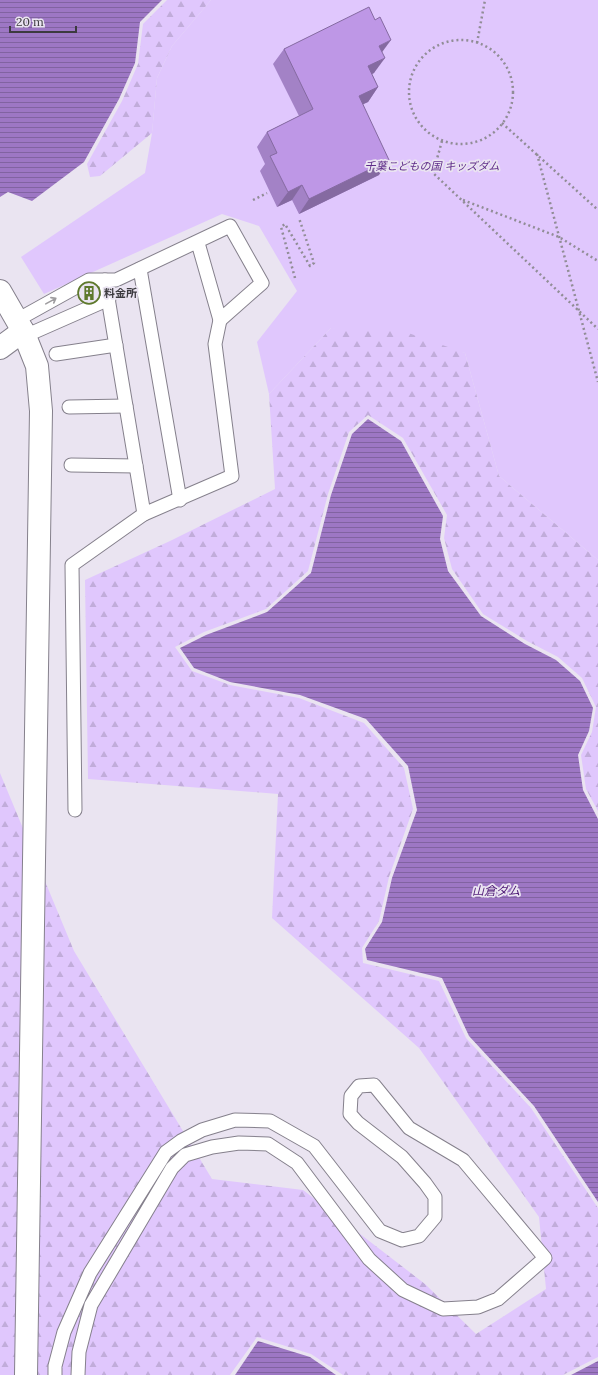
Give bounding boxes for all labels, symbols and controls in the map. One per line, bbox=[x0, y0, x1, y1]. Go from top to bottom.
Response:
scale bar bbox=[10, 8, 76, 34]
text: 20 m bbox=[16, 14, 44, 29]
park label: 千葉こどもの国 キッズダム bbox=[365, 159, 499, 173]
building icon: 料金所 bbox=[76, 280, 102, 306]
place label: 料金所 bbox=[104, 286, 137, 300]
one-way arrow bbox=[45, 297, 57, 304]
water label: 山倉ダム bbox=[472, 883, 520, 898]

